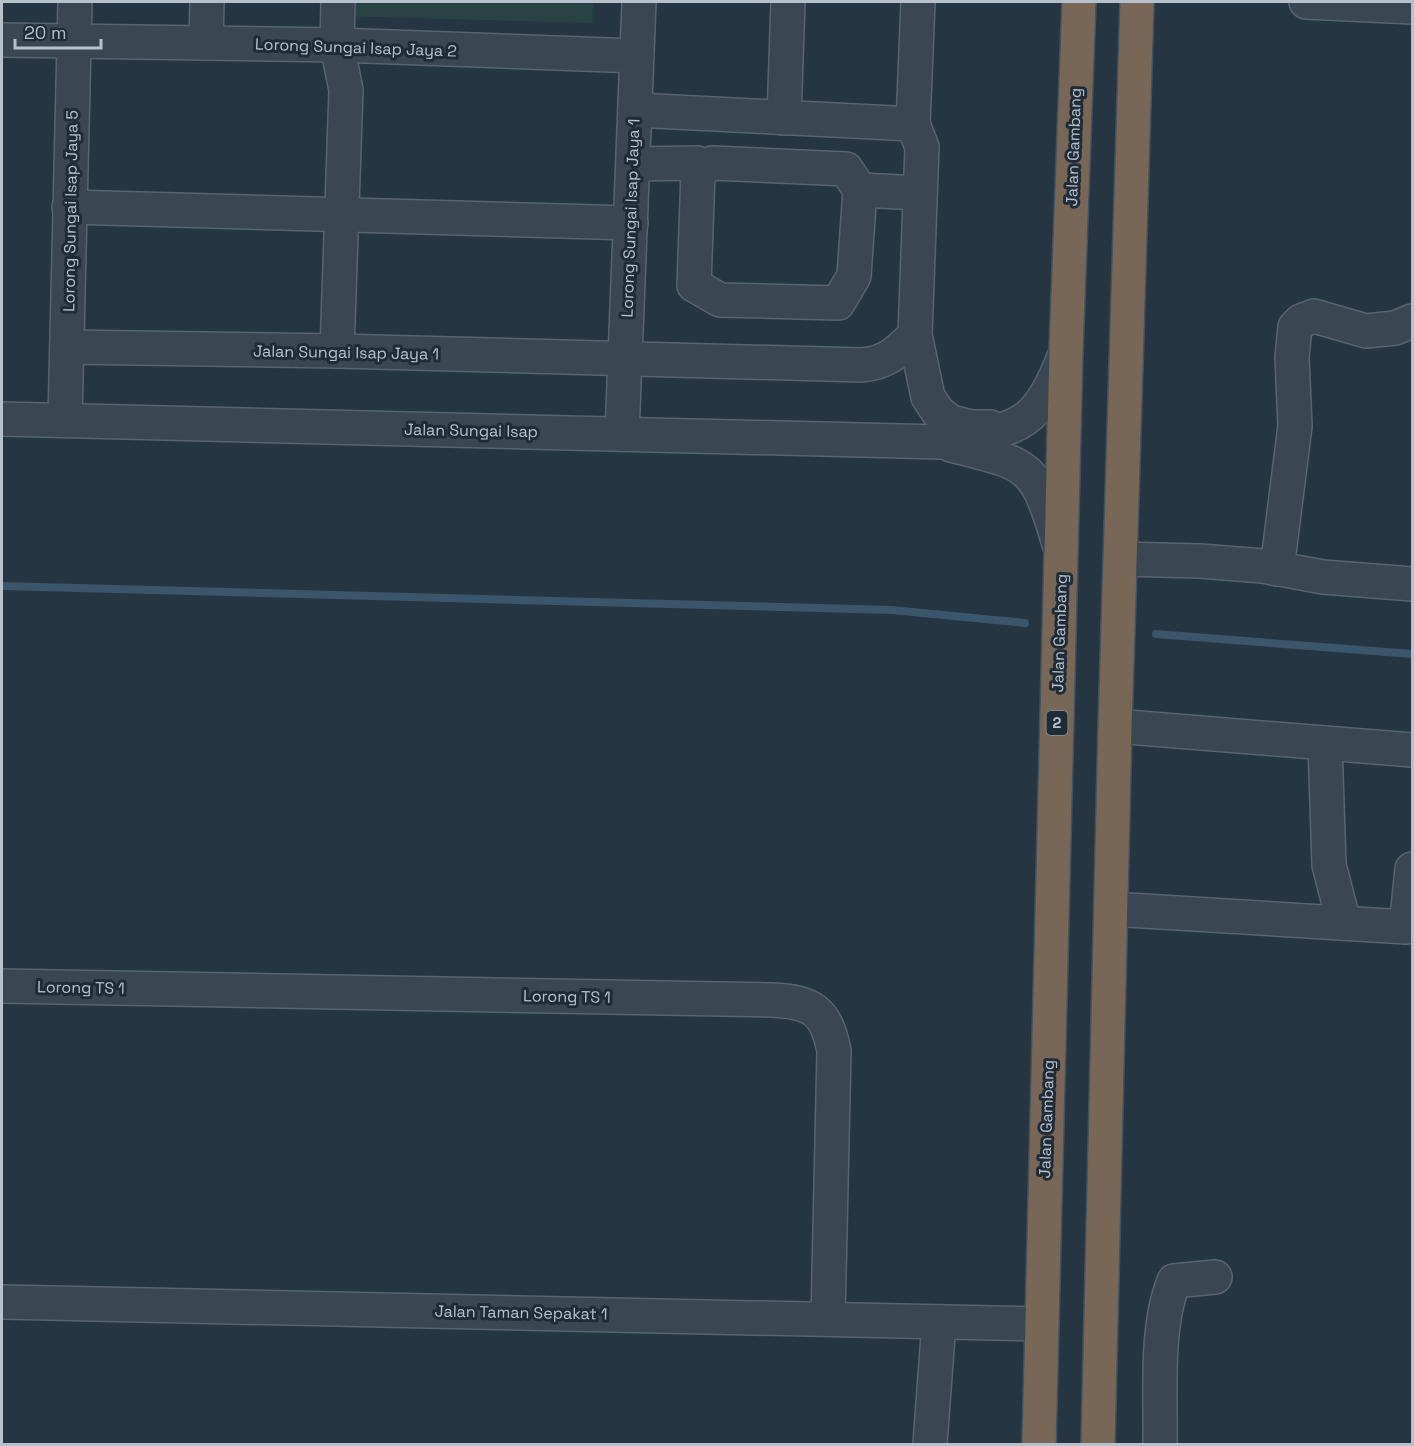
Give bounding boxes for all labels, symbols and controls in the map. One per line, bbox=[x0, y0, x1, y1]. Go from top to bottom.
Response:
scale bar bbox=[15, 12, 100, 50]
text: 20 m bbox=[24, 21, 67, 44]
street label: Lorong Sungai Isap Jaya 2 bbox=[255, 33, 457, 62]
street label: Jalan Gambang bbox=[1061, 87, 1086, 207]
street label: Lorong Sungai Isap Jaya 5 bbox=[58, 110, 83, 312]
street label: Lorong Sungai Isap Jaya 1 bbox=[617, 118, 644, 318]
street label: Jalan Sungai Isap Jaya 1 bbox=[253, 340, 439, 365]
street label: Jalan Sungai Isap bbox=[404, 419, 538, 442]
street label: Jalan Gambang bbox=[1047, 573, 1072, 693]
road number: 2 bbox=[1046, 711, 1068, 735]
street label: Lorong TS 1 bbox=[37, 976, 125, 999]
street label: Lorong TS 1 bbox=[523, 985, 611, 1008]
street label: Jalan Gambang bbox=[1034, 1059, 1059, 1179]
street label: Jalan Taman Sepakat 1 bbox=[434, 1300, 608, 1325]

